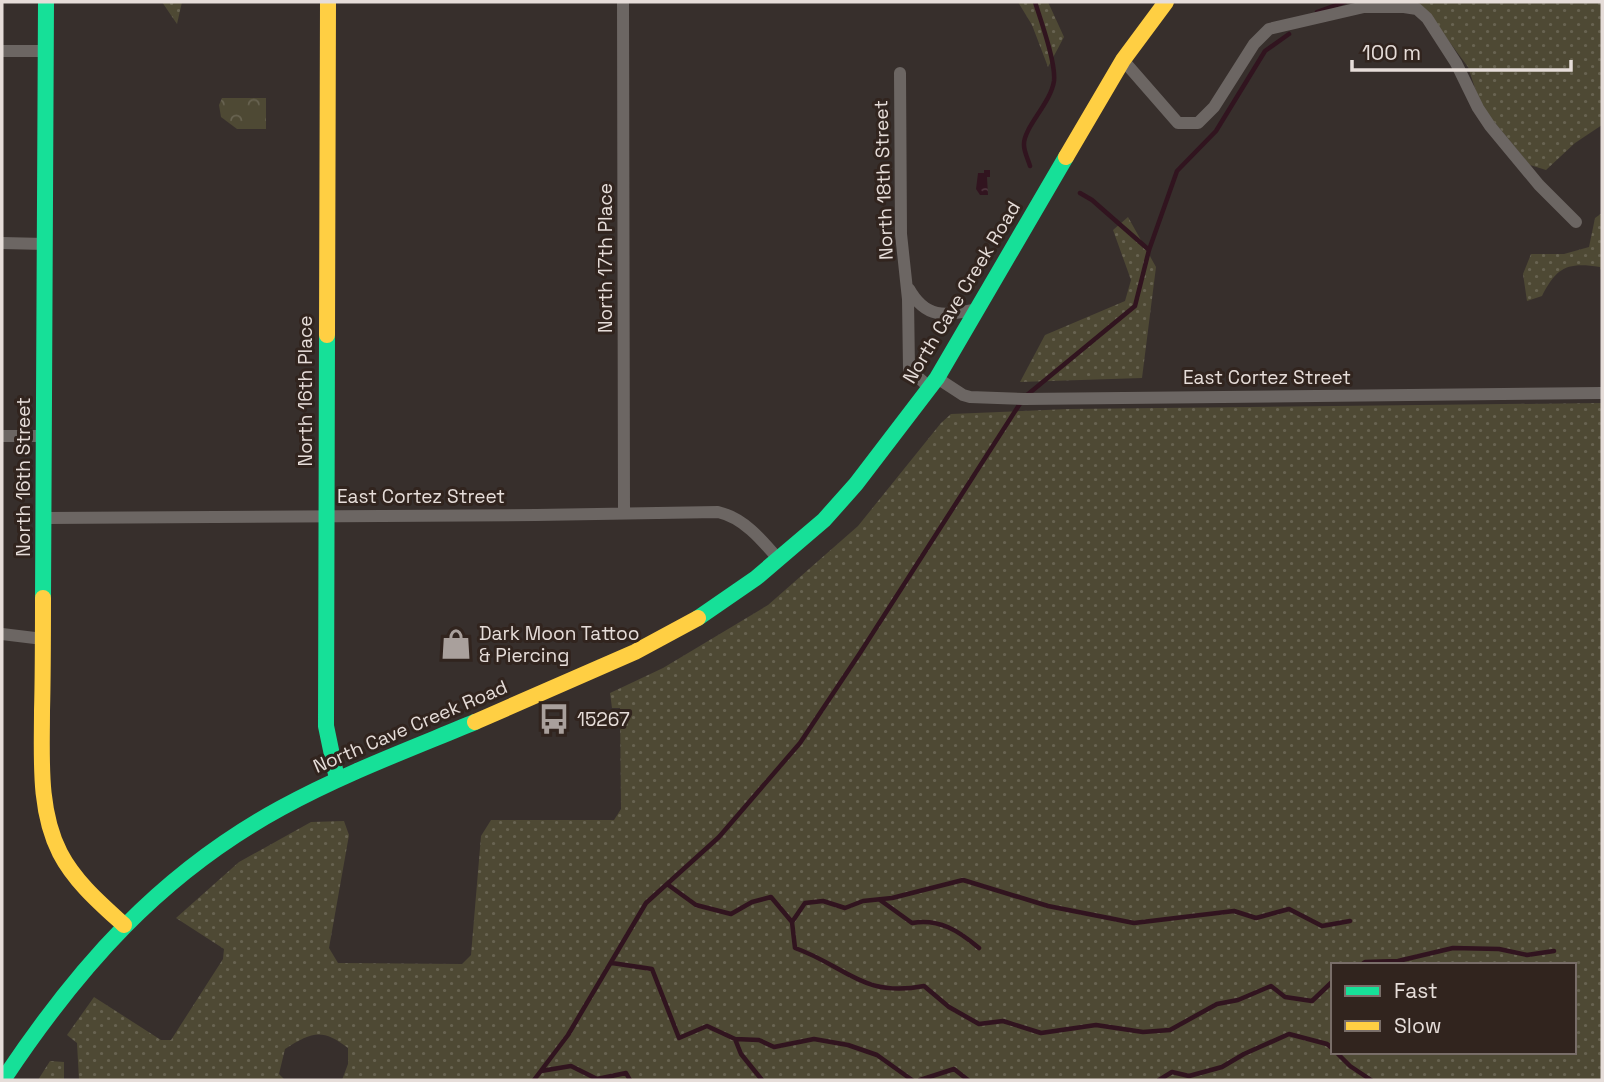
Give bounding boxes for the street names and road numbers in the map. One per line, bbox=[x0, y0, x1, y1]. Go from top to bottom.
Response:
street label: North 18th Street bbox=[868, 100, 899, 260]
street label: North 17th Place bbox=[593, 183, 618, 333]
street label: North Cave Creek Road bbox=[897, 196, 1026, 388]
street label: North 16th Place bbox=[293, 316, 318, 466]
street label: East Cortez Street bbox=[1183, 365, 1351, 390]
street label: North 16th Street bbox=[11, 397, 36, 557]
street label: East Cortez Street bbox=[337, 484, 505, 509]
street label: North Cave Creek Road bbox=[309, 674, 511, 779]

